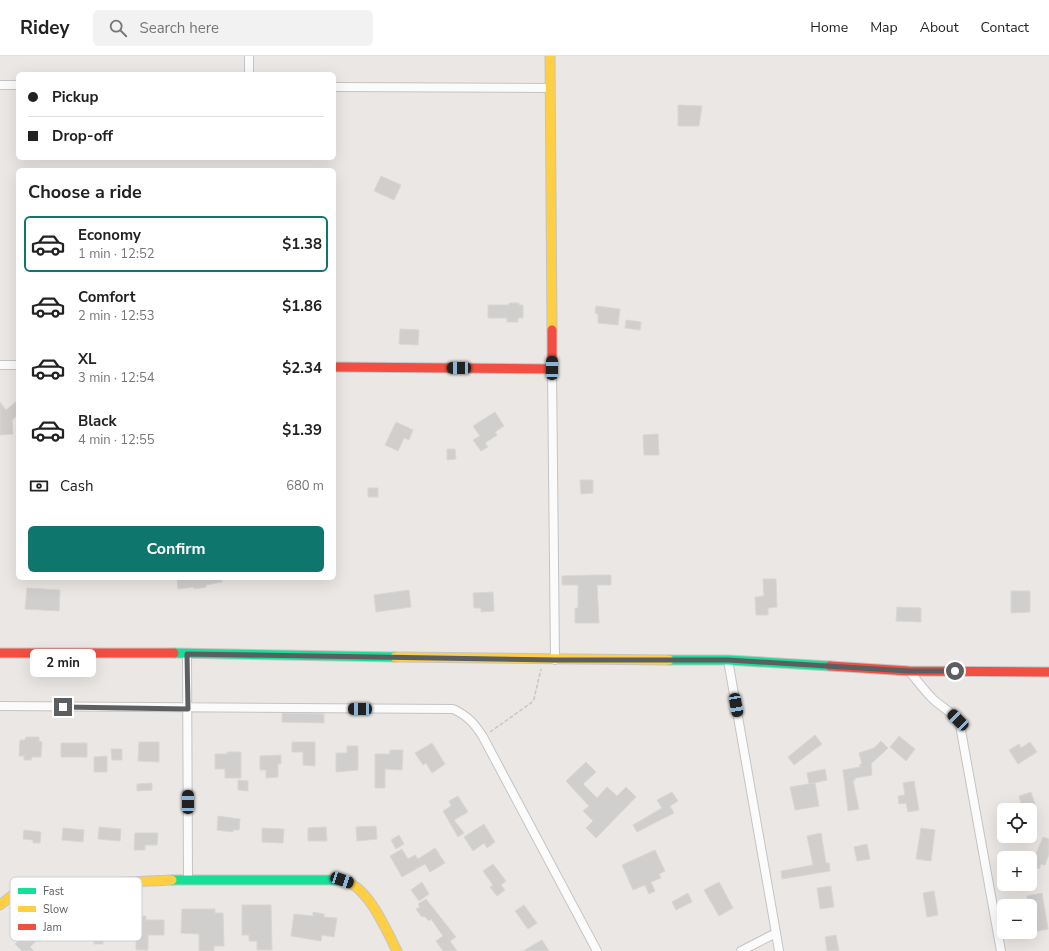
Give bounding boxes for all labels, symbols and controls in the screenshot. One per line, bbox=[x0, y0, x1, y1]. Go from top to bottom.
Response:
search box bbox=[93, 10, 373, 46]
text: Ridey bbox=[20, 15, 69, 41]
icon: search bbox=[107, 17, 129, 39]
text: Search here bbox=[139, 18, 219, 38]
text: Home bbox=[810, 18, 848, 37]
text: Map bbox=[870, 18, 898, 37]
text: About bbox=[920, 18, 959, 37]
text: Contact bbox=[981, 18, 1029, 37]
text: Pickup bbox=[52, 87, 98, 107]
text: Drop-off bbox=[52, 126, 113, 146]
text: Choose a ride bbox=[28, 180, 142, 204]
text: Economy bbox=[78, 225, 141, 245]
icon: car bbox=[30, 226, 66, 262]
text: $1.38 bbox=[282, 234, 322, 254]
text: 1 min · 12:52 bbox=[78, 245, 154, 263]
text: Comfort bbox=[78, 287, 135, 307]
icon: car bbox=[30, 288, 66, 324]
text: $1.86 bbox=[282, 296, 322, 316]
text: 2 min · 12:53 bbox=[78, 307, 154, 325]
text: XL bbox=[78, 349, 97, 369]
icon: car bbox=[30, 350, 66, 386]
car bbox=[546, 356, 558, 380]
text: $2.34 bbox=[282, 358, 322, 378]
car bbox=[447, 362, 471, 374]
text: 3 min · 12:54 bbox=[78, 369, 154, 387]
text: Black bbox=[78, 411, 116, 431]
icon: car bbox=[30, 412, 66, 448]
text: $1.39 bbox=[282, 420, 322, 440]
text: 4 min · 12:55 bbox=[78, 431, 154, 449]
icon: cash bbox=[28, 475, 50, 497]
text: Cash bbox=[60, 476, 94, 496]
text: 680 m bbox=[286, 477, 324, 495]
button: Confirm bbox=[28, 526, 324, 572]
callout: 2 min bbox=[30, 649, 96, 677]
text: 2 min bbox=[46, 654, 80, 672]
route start bbox=[946, 662, 964, 680]
car bbox=[728, 692, 744, 718]
route end bbox=[54, 698, 72, 716]
car bbox=[348, 703, 372, 715]
car bbox=[945, 707, 971, 733]
car bbox=[182, 790, 194, 814]
map controls bbox=[997, 803, 1037, 939]
button: locate bbox=[997, 803, 1037, 843]
button: + bbox=[997, 851, 1037, 891]
car bbox=[329, 870, 355, 890]
legend bbox=[10, 877, 142, 941]
text: Fast bbox=[43, 884, 64, 899]
button: − bbox=[997, 899, 1037, 939]
text: Slow bbox=[43, 902, 68, 917]
text: Jam bbox=[42, 920, 62, 935]

